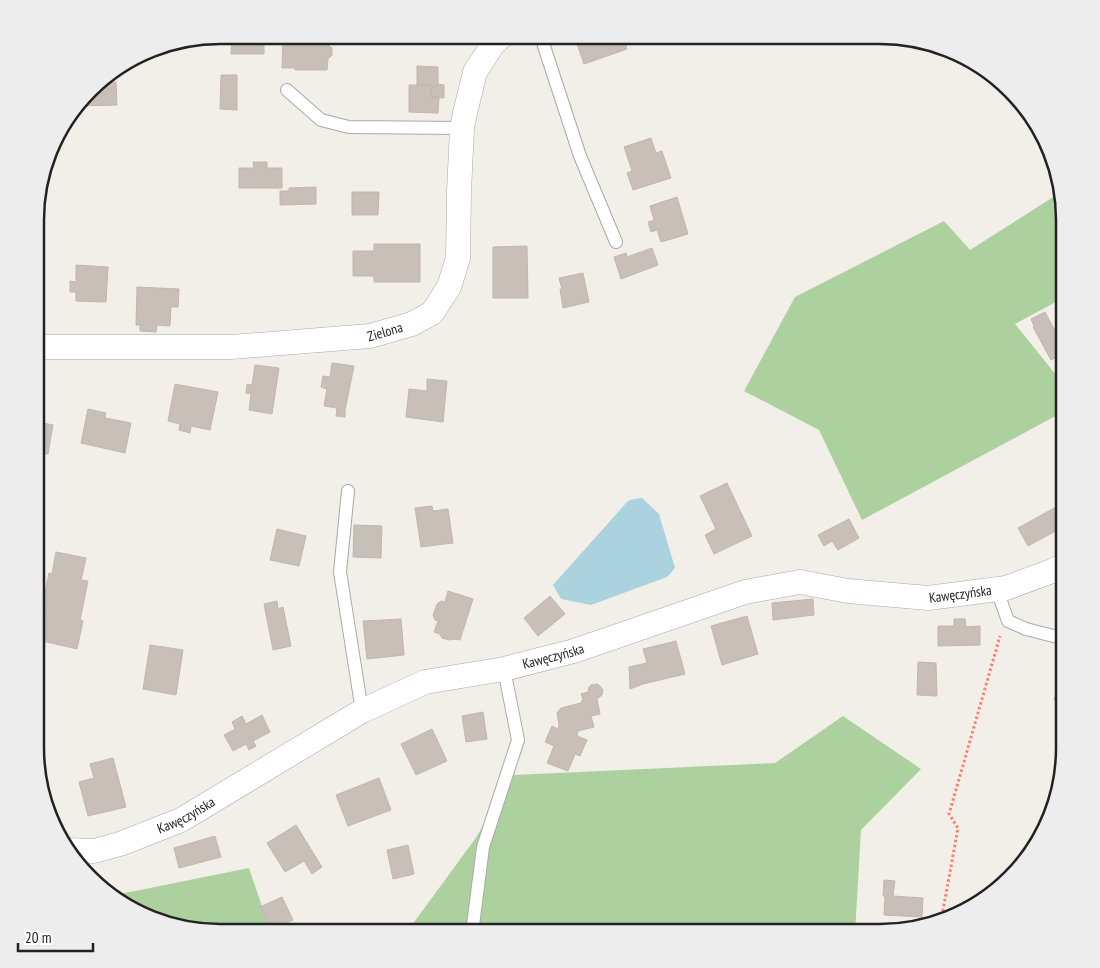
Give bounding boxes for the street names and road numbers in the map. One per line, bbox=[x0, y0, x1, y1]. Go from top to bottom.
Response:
street label: Zielona bbox=[365, 318, 405, 345]
street label: Kawęczyńska bbox=[928, 581, 993, 607]
street label: Kawęczyńska bbox=[520, 639, 586, 673]
street label: Kawęczyńska bbox=[154, 793, 218, 838]

